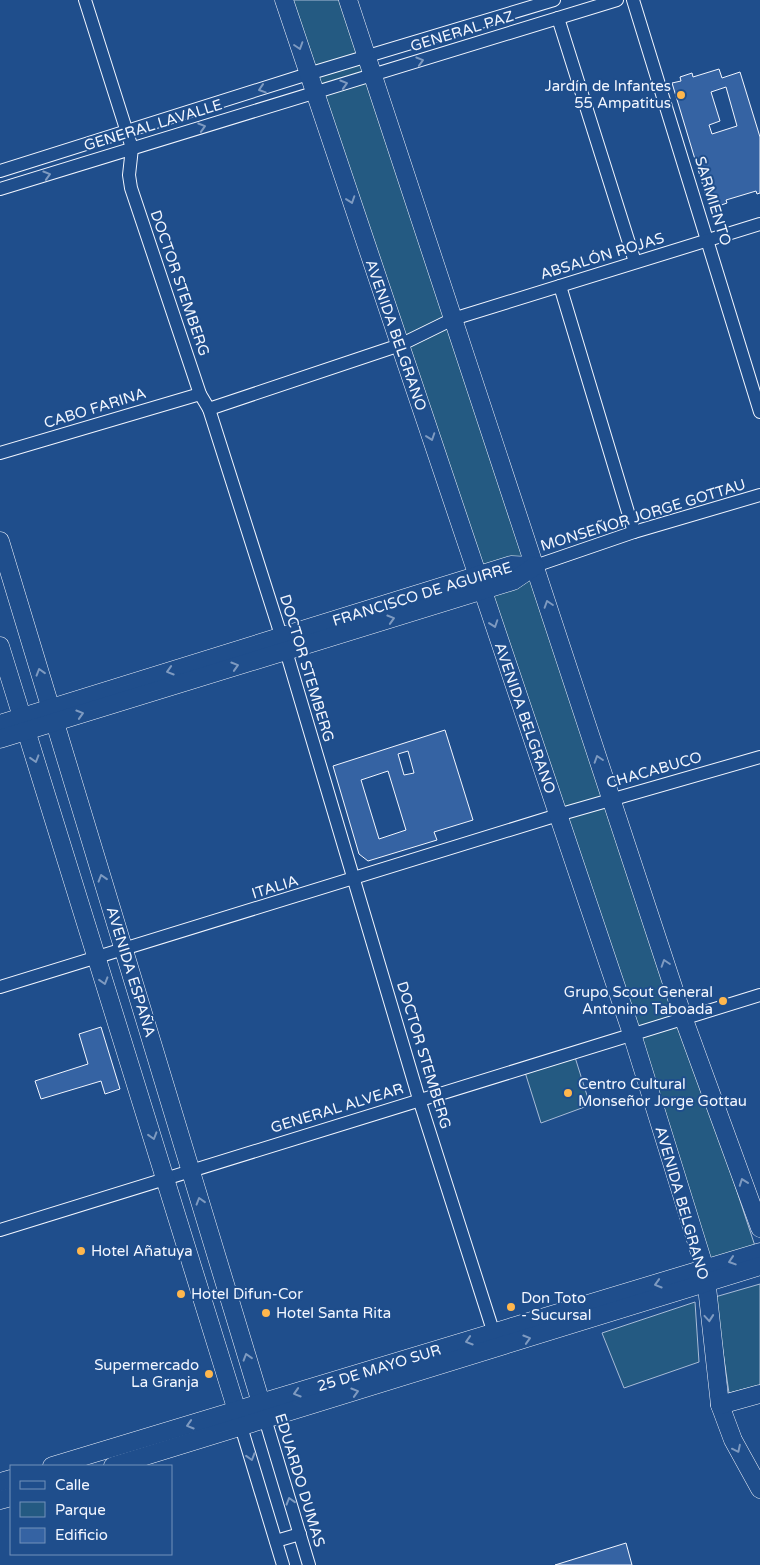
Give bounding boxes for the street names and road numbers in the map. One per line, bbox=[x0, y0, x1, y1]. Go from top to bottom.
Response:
street label: GENERAL PAZ bbox=[408, 7, 516, 55]
street label: GENERAL LAVALLE bbox=[82, 95, 224, 155]
street label: SARMIENTO bbox=[691, 154, 735, 248]
street label: DOCTOR STEMBERG bbox=[147, 208, 213, 358]
street label: ABSALÓN ROJAS bbox=[538, 229, 666, 283]
street label: AVENIDA BELGRANO bbox=[362, 257, 430, 413]
street label: CABO FARINA bbox=[42, 384, 148, 432]
street label: MONSEÑOR JORGE GOTTAU bbox=[538, 475, 748, 555]
street label: FRANCISCO DE AGUIRRE bbox=[330, 558, 514, 630]
street label: DOCTOR STEMBERG bbox=[276, 592, 338, 744]
street label: AVENIDA BELGRANO bbox=[491, 640, 559, 796]
street label: CHACABUCO bbox=[604, 748, 704, 792]
street label: ITALIA bbox=[250, 871, 300, 903]
street label: AVENIDA ESPAÑA bbox=[103, 905, 159, 1039]
street label: DOCTOR STEMBERG bbox=[393, 979, 455, 1131]
street label: GENERAL ALVEAR bbox=[268, 1079, 406, 1137]
street label: AVENIDA BELGRANO bbox=[651, 1124, 713, 1282]
street label: 25 DE MAYO SUR bbox=[315, 1341, 443, 1395]
street label: EDUARDO DUMAS bbox=[271, 1411, 329, 1549]

